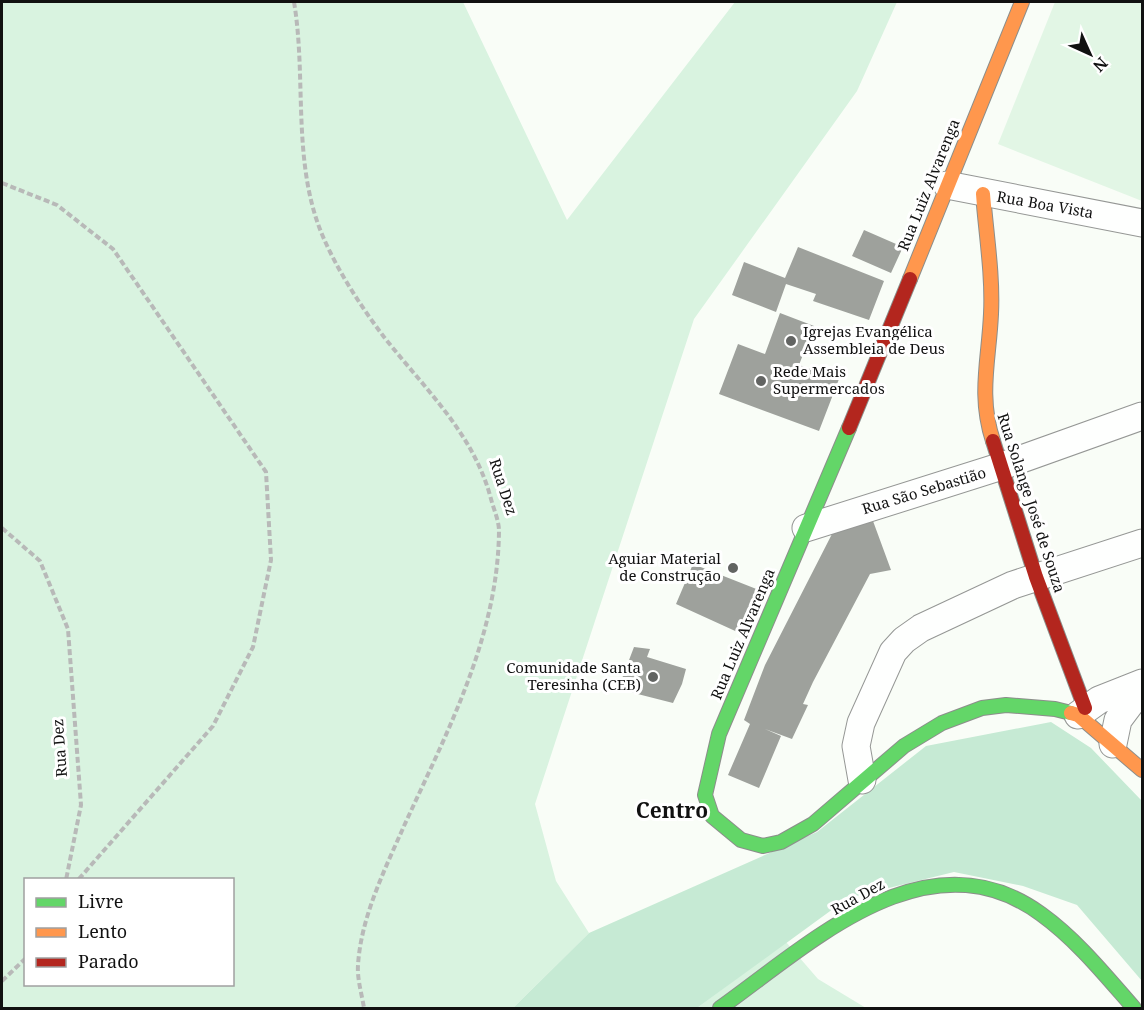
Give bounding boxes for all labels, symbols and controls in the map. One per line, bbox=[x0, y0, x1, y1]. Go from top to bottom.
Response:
north arrow bbox=[1060, 24, 1120, 84]
text: N bbox=[1088, 52, 1113, 77]
street label: Rua Luiz Alvarenga bbox=[892, 116, 964, 254]
street label: Rua Boa Vista bbox=[995, 186, 1095, 222]
place label: Igrejas Evangélica Assembleia de Deus bbox=[803, 321, 945, 358]
marker: Igrejas Evangélica Assembleia de Deus bbox=[784, 334, 798, 348]
place label: Rede Mais Supermercados bbox=[773, 361, 885, 398]
marker: Rede Mais Supermercados bbox=[754, 374, 768, 388]
street label: Rua Solange José de Souza bbox=[993, 410, 1070, 595]
street label: Rua Dez bbox=[485, 456, 522, 518]
street label: Rua São Sebastião bbox=[859, 462, 988, 518]
place label: Aguiar Material de Construção bbox=[608, 548, 721, 585]
marker: Aguiar Material de Construção bbox=[726, 561, 740, 575]
street label: Rua Luiz Alvarenga bbox=[705, 565, 779, 702]
place label: Comunidade Santa Teresinha (CEB) bbox=[506, 657, 641, 694]
marker: Comunidade Santa Teresinha (CEB) bbox=[646, 670, 660, 684]
street label: Rua Dez bbox=[47, 718, 71, 778]
district label: Centro bbox=[636, 796, 708, 824]
street label: Rua Dez bbox=[827, 873, 888, 919]
legend bbox=[24, 878, 234, 986]
text: Livre bbox=[78, 889, 124, 913]
text: Lento bbox=[78, 919, 127, 943]
text: Parado bbox=[78, 949, 139, 973]

